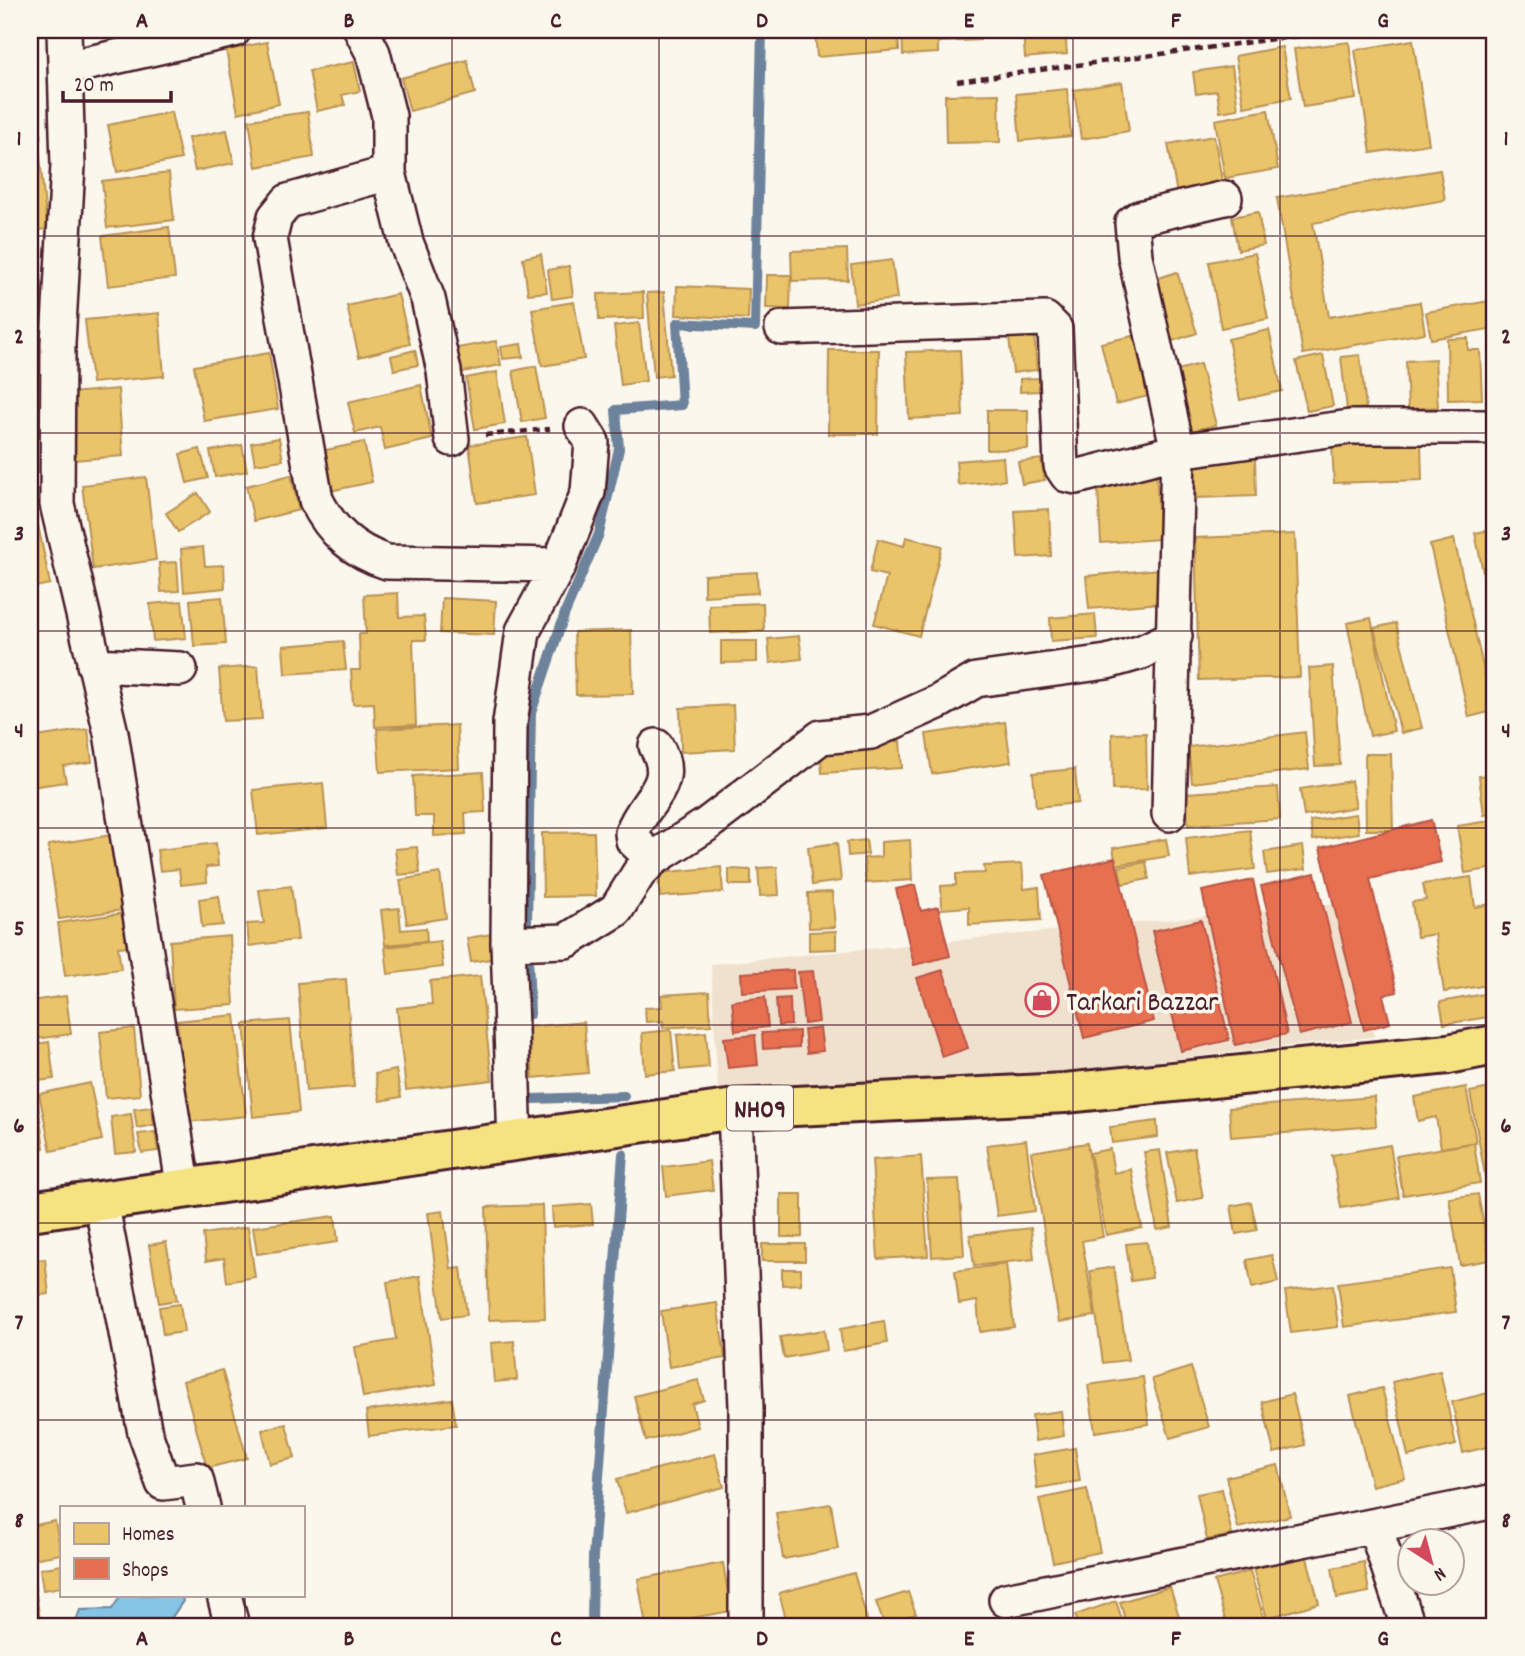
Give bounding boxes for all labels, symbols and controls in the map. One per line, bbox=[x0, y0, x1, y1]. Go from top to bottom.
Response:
text: A bbox=[136, 6, 148, 39]
text: B bbox=[344, 6, 355, 39]
text: C bbox=[550, 6, 562, 39]
text: D bbox=[756, 6, 768, 39]
text: E bbox=[964, 6, 975, 39]
text: F bbox=[1171, 6, 1182, 39]
text: G bbox=[1377, 6, 1389, 39]
scale bar bbox=[63, 60, 172, 104]
text: 20 m bbox=[74, 72, 114, 102]
text: 1 bbox=[16, 124, 22, 157]
text: 1 bbox=[1503, 124, 1509, 157]
text: 2 bbox=[14, 322, 24, 355]
text: 2 bbox=[1501, 322, 1511, 355]
text: 3 bbox=[14, 519, 24, 552]
text: 3 bbox=[1501, 519, 1511, 552]
text: 4 bbox=[14, 716, 24, 749]
text: 4 bbox=[1501, 716, 1511, 749]
text: 5 bbox=[14, 914, 24, 947]
text: 5 bbox=[1501, 914, 1511, 947]
shop icon: Tarkari Bazzar bbox=[1023, 981, 1061, 1019]
place label: Tarkari Bazzar bbox=[1066, 985, 1219, 1025]
road number: NH09 bbox=[727, 1086, 793, 1130]
text: 6 bbox=[13, 1111, 25, 1144]
text: 6 bbox=[1500, 1111, 1512, 1144]
text: 7 bbox=[15, 1308, 24, 1341]
text: 7 bbox=[1502, 1308, 1511, 1341]
text: 8 bbox=[14, 1506, 24, 1539]
legend bbox=[60, 1506, 304, 1596]
text: 8 bbox=[1501, 1506, 1511, 1539]
text: Homes bbox=[122, 1521, 175, 1551]
north arrow bbox=[1396, 1526, 1466, 1596]
text: Shops bbox=[122, 1557, 169, 1587]
text: N bbox=[1427, 1559, 1451, 1587]
text: A bbox=[136, 1624, 148, 1656]
text: B bbox=[344, 1624, 355, 1656]
text: C bbox=[550, 1624, 562, 1656]
text: D bbox=[756, 1624, 768, 1656]
text: E bbox=[964, 1624, 975, 1656]
text: F bbox=[1171, 1624, 1182, 1656]
text: G bbox=[1377, 1624, 1389, 1656]

